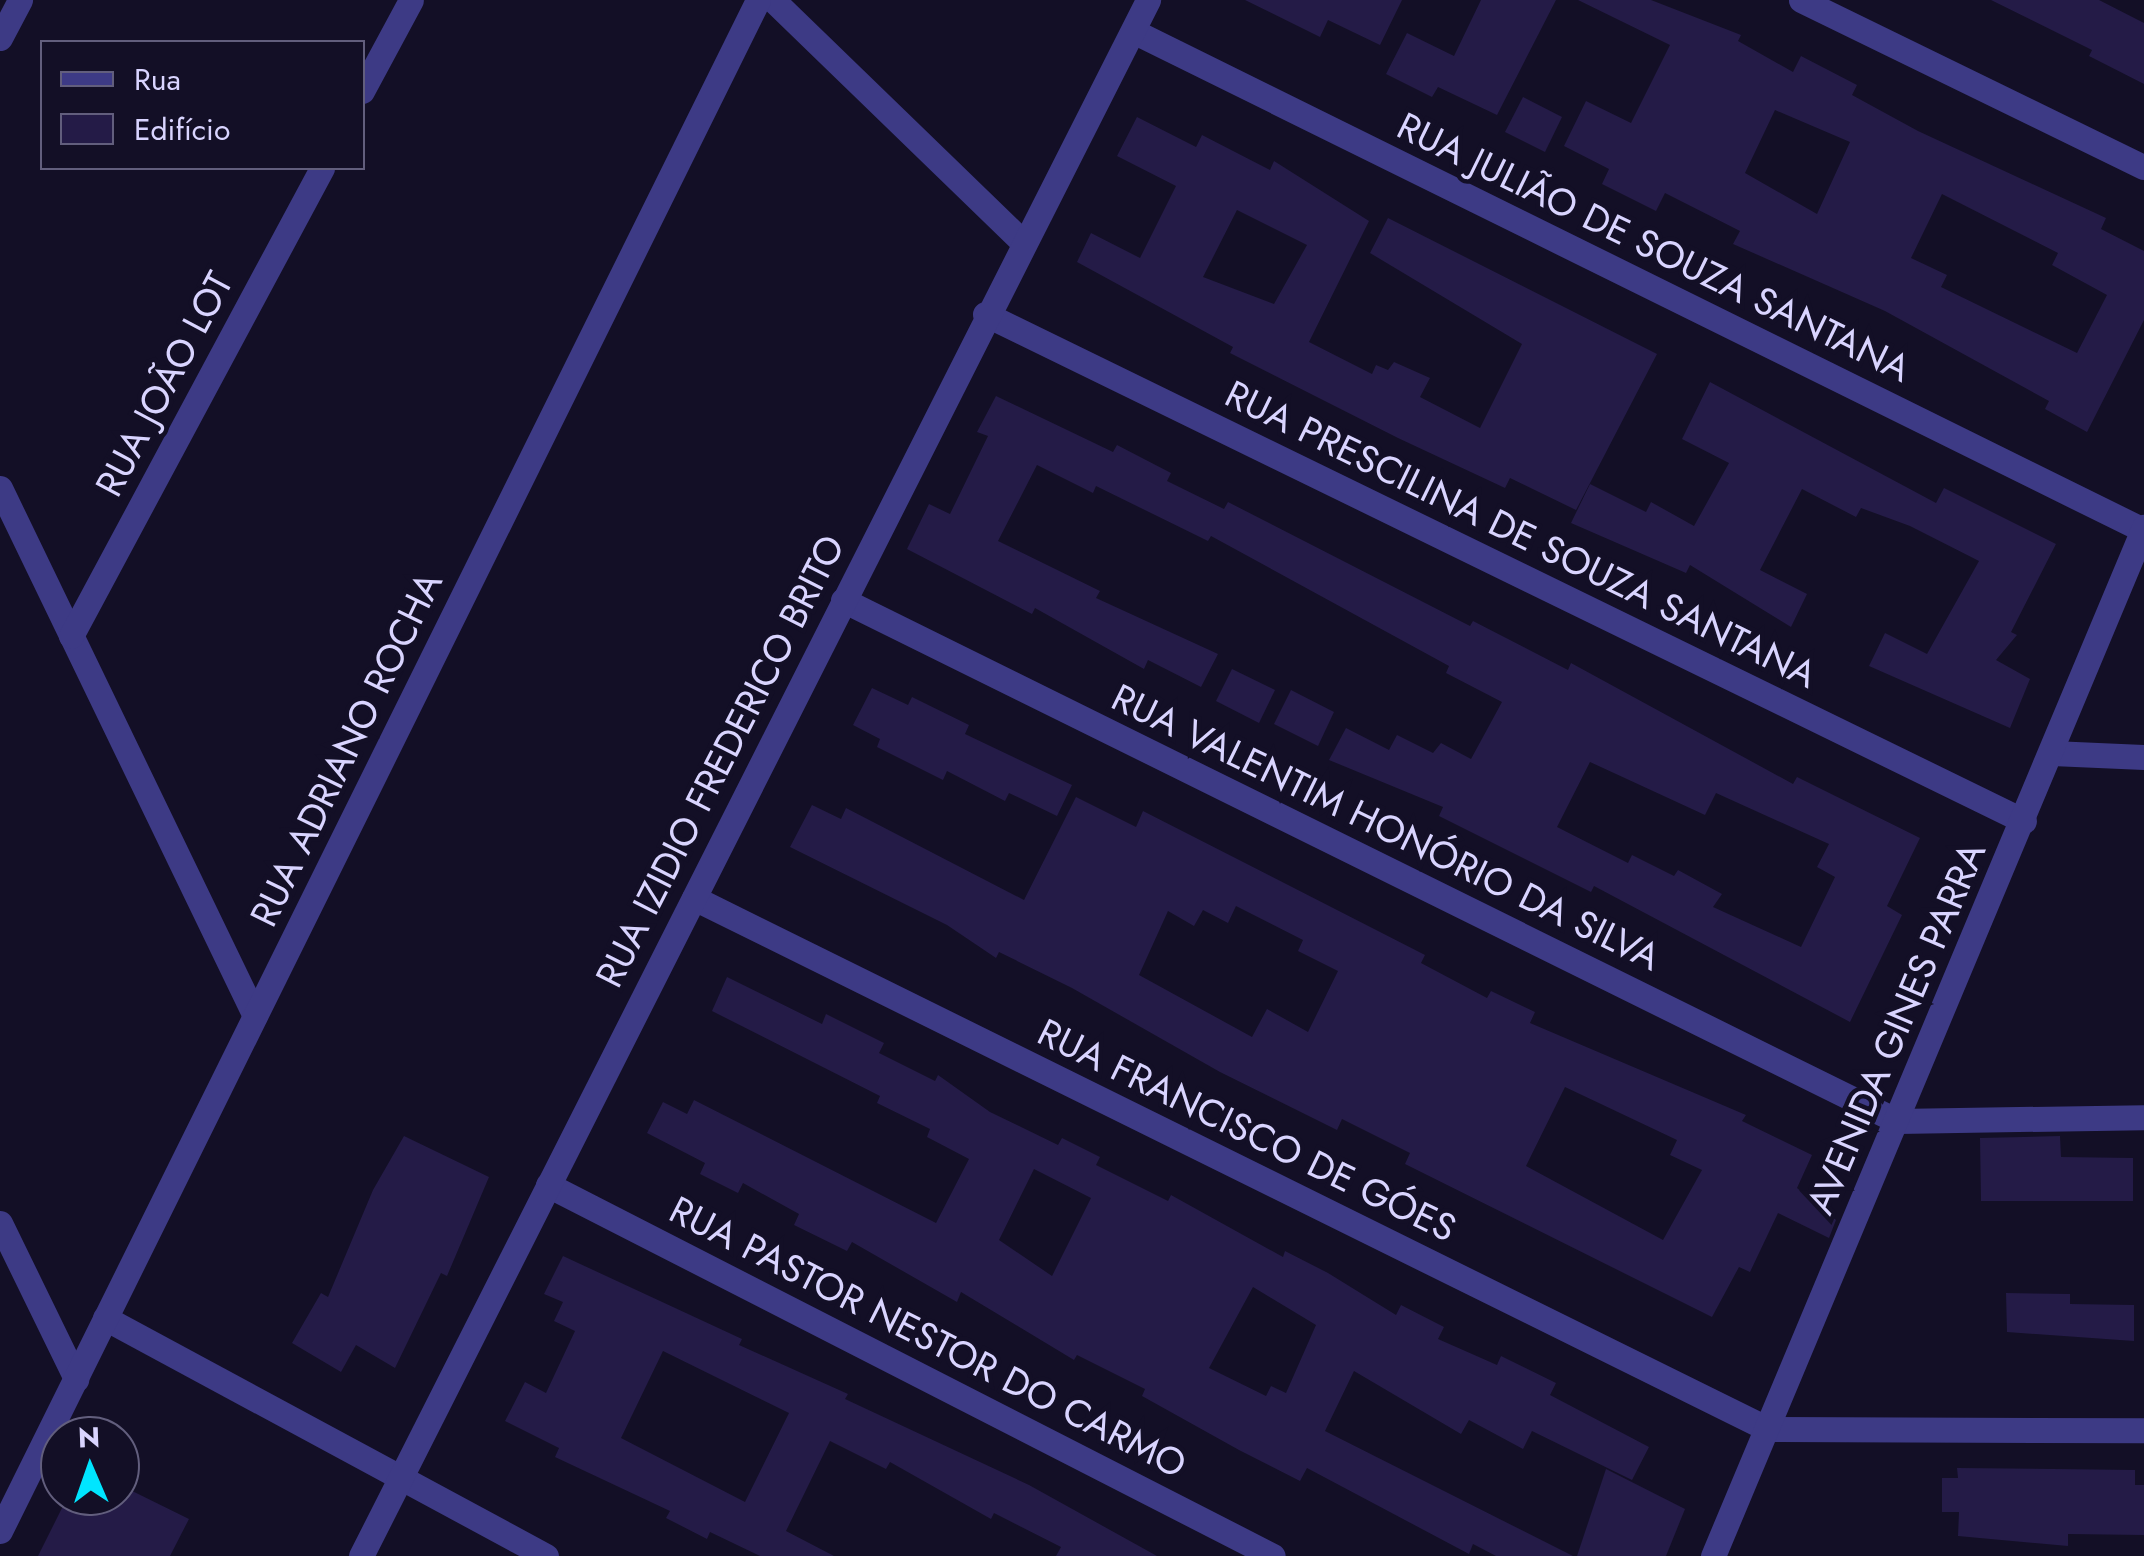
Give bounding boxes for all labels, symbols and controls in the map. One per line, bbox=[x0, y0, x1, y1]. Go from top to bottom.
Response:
legend bbox=[40, 40, 365, 170]
text: Rua bbox=[134, 58, 181, 101]
street label: RUA JULIÃO DE SOUZA SANTANA bbox=[1390, 103, 1918, 391]
text: Edifício bbox=[134, 108, 230, 151]
street label: RUA JOÃO LOT bbox=[86, 264, 242, 504]
street label: RUA PRESCILINA DE SOUZA SANTANA bbox=[1218, 371, 1824, 697]
street label: RUA IZIDIO FREDERICO BRITO bbox=[586, 527, 854, 995]
street label: RUA ADRIANO ROCHA bbox=[240, 564, 452, 934]
street label: RUA VALENTIM HONÓRIO DA SILVA bbox=[1104, 674, 1668, 980]
street label: AVENIDA GINES PARRA bbox=[1797, 835, 1995, 1221]
street label: RUA FRANCISCO DE GÓES bbox=[1031, 1009, 1463, 1251]
street label: RUA PASTOR NESTOR DO CARMO bbox=[662, 1186, 1194, 1488]
north arrow bbox=[40, 1416, 140, 1516]
text: N bbox=[77, 1417, 101, 1458]

